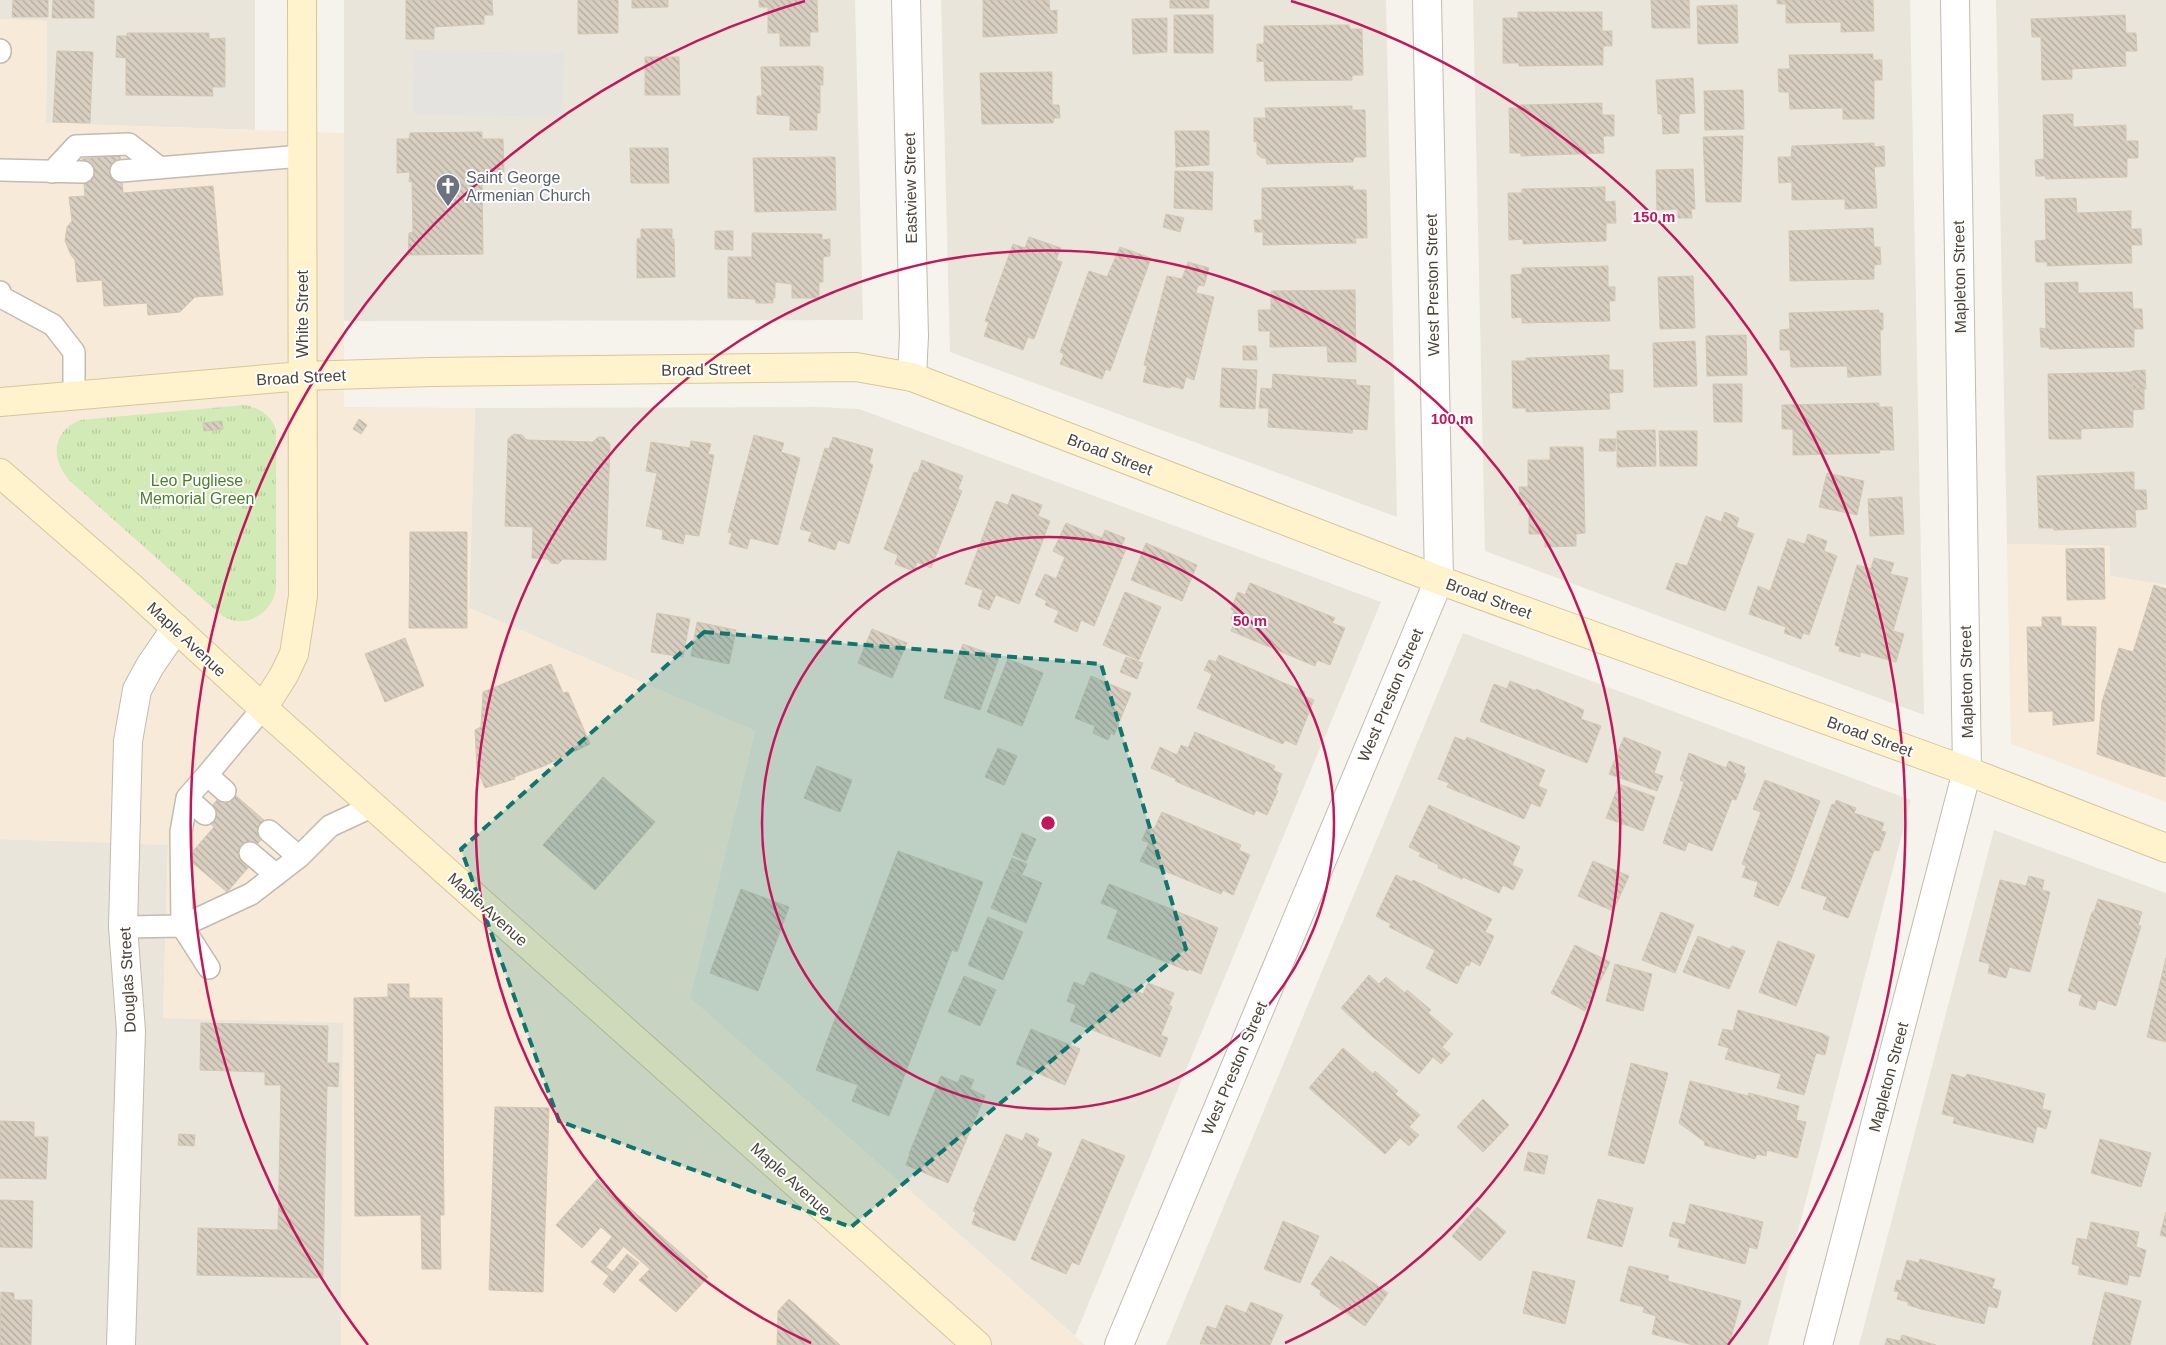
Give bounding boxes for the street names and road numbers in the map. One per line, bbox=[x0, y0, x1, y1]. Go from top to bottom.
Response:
street label: Eastview Street bbox=[901, 132, 920, 244]
street label: West Preston Street bbox=[1423, 213, 1442, 357]
street label: Mapleton Street bbox=[1950, 220, 1969, 334]
street label: White Street bbox=[294, 269, 311, 358]
street label: Broad Street bbox=[661, 360, 752, 379]
street label: Broad Street bbox=[256, 367, 347, 388]
street label: Broad Street bbox=[1065, 430, 1155, 479]
street label: Broad Street bbox=[1444, 575, 1534, 622]
street label: Maple Avenue bbox=[144, 599, 230, 680]
street label: Mapleton Street bbox=[1957, 625, 1976, 739]
street label: West Preston Street bbox=[1355, 626, 1426, 764]
street label: Broad Street bbox=[1825, 713, 1915, 760]
street label: Maple Avenue bbox=[444, 869, 531, 950]
street label: Douglas Street bbox=[116, 926, 139, 1033]
street label: West Preston Street bbox=[1199, 999, 1270, 1137]
street label: Mapleton Street bbox=[1866, 1020, 1911, 1134]
street label: Maple Avenue bbox=[747, 1139, 834, 1220]

